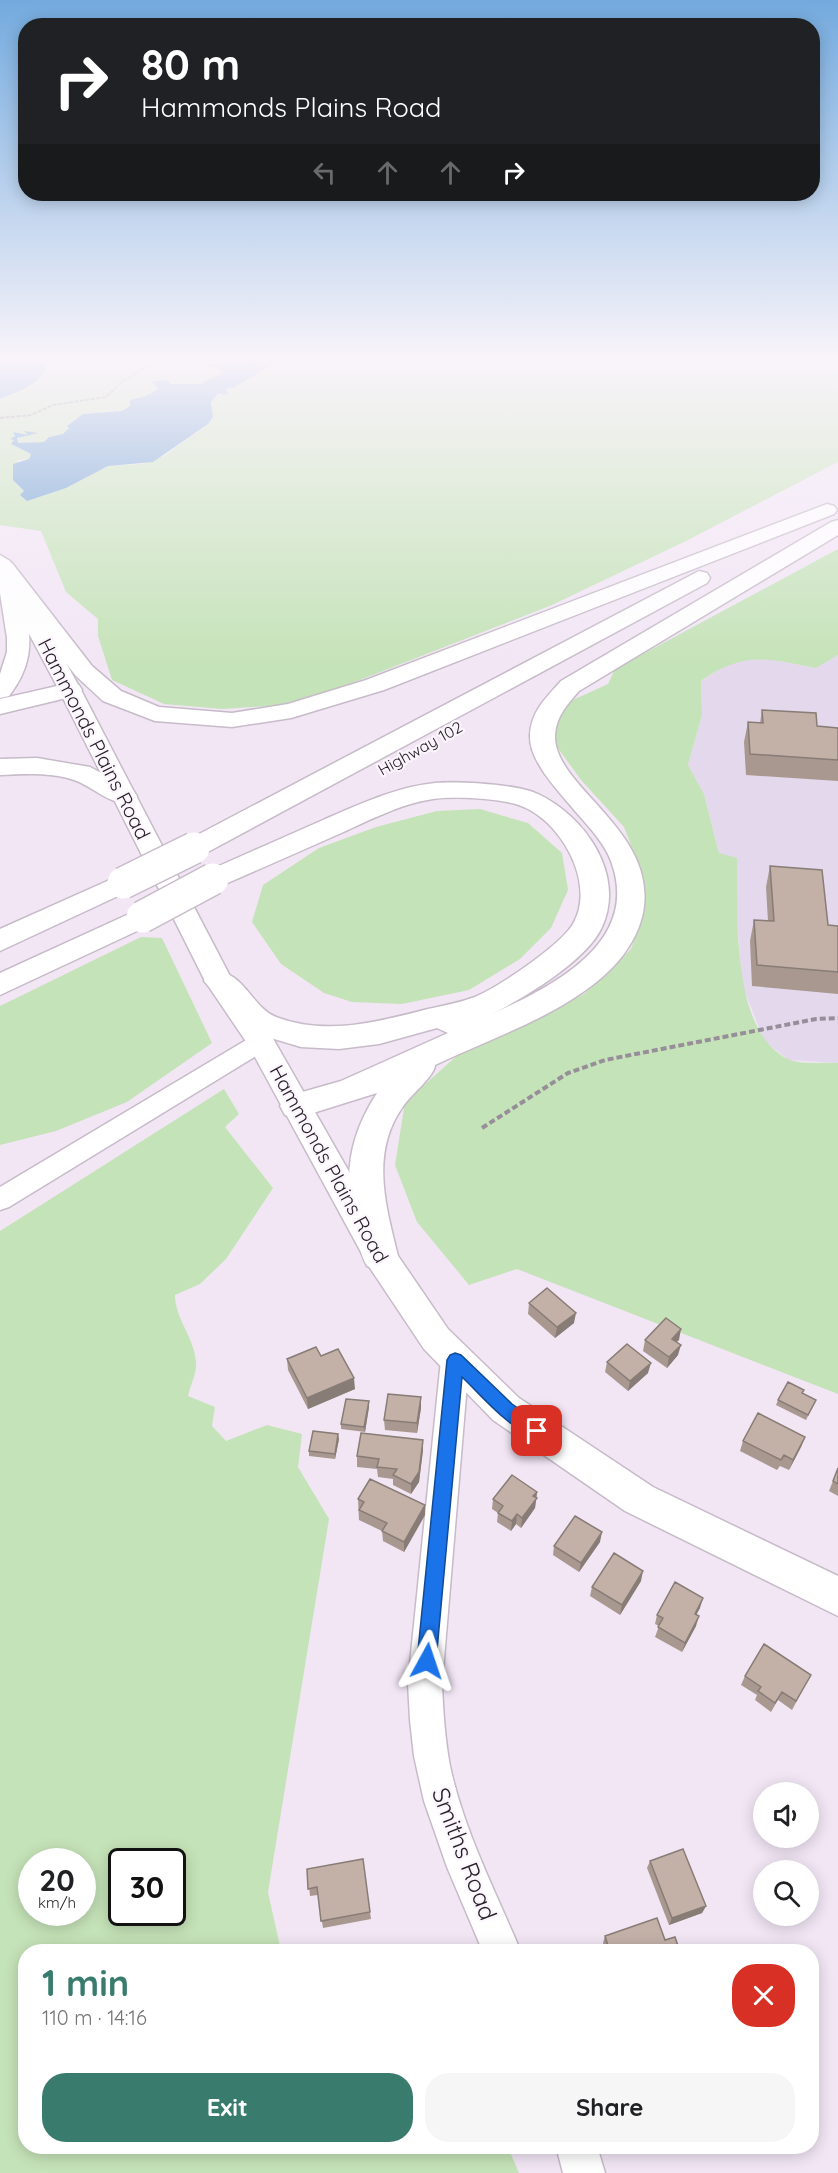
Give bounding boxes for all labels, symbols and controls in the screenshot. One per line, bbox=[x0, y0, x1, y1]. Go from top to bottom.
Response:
text: 80 m bbox=[141, 38, 240, 91]
icon: right bbox=[42, 42, 120, 120]
text: Hammonds Plains Road bbox=[141, 90, 441, 124]
icon: left bbox=[308, 156, 341, 189]
icon: ahead bbox=[371, 156, 404, 189]
icon: ahead bbox=[434, 156, 467, 189]
icon: right bbox=[497, 156, 530, 189]
street label: Hammonds Plains Road bbox=[33, 634, 156, 844]
street label: Highway 102 bbox=[374, 717, 466, 779]
street label: Hammonds Plains Road bbox=[265, 1060, 394, 1267]
pin bbox=[511, 1405, 562, 1456]
icon: arrive bbox=[520, 1414, 553, 1447]
position arrow bbox=[395, 1629, 459, 1693]
map controls bbox=[753, 1782, 819, 1926]
button: sound bbox=[753, 1782, 819, 1848]
street label: Smiths Road bbox=[426, 1783, 504, 1924]
speed limit sign: 30 bbox=[108, 1848, 186, 1926]
button: search bbox=[753, 1860, 819, 1926]
text: 20 bbox=[39, 1861, 75, 1899]
text: km/h bbox=[38, 1893, 76, 1912]
text: 1 min bbox=[42, 1960, 129, 2005]
button: close bbox=[732, 1964, 795, 2027]
text: 110 m · 14:16 bbox=[42, 2005, 147, 2030]
button: Exit bbox=[42, 2073, 413, 2142]
button: Share bbox=[425, 2073, 795, 2142]

